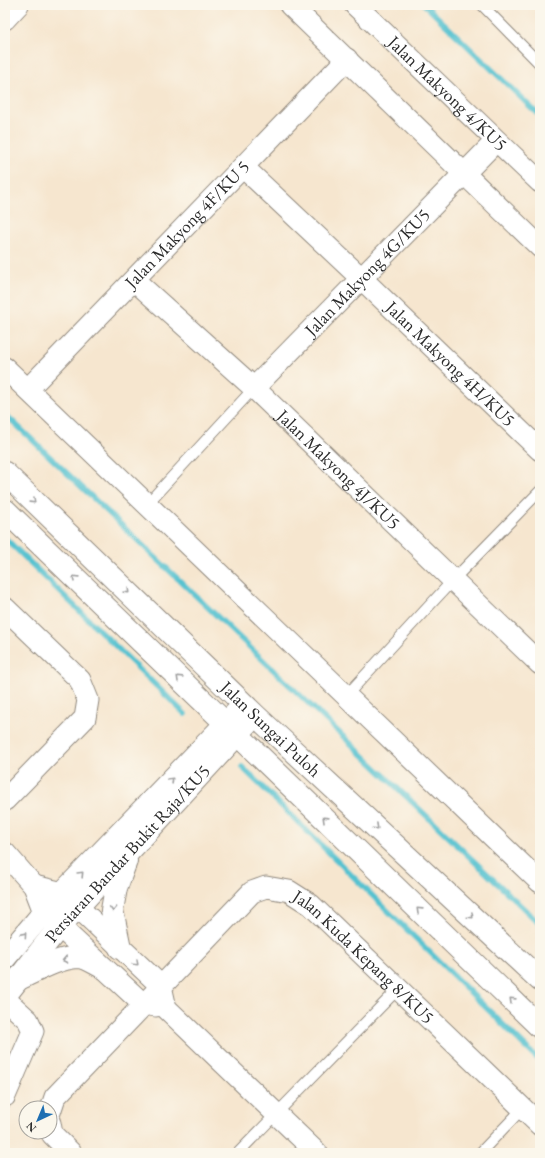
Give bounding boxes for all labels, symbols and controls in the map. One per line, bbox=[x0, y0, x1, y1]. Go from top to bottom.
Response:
street label: Jalan Makyong 4/KU5 bbox=[382, 29, 512, 156]
street label: Jalan Makyong 4F/KU 5 bbox=[118, 155, 254, 294]
street label: Jalan Makyong 4G/KU5 bbox=[298, 203, 435, 342]
street label: Jalan Makyong 4H/KU5 bbox=[380, 294, 521, 431]
street label: Jalan Makyong 4J/KU5 bbox=[271, 403, 406, 534]
one-way arrow bbox=[28, 496, 36, 503]
one-way arrow bbox=[72, 575, 80, 582]
one-way arrow bbox=[122, 586, 130, 594]
street label: Jalan Sungai Puloh bbox=[214, 674, 326, 782]
one-way arrow bbox=[176, 675, 184, 683]
street label: Persiaran Bandar Bukit Raja/KU5 bbox=[39, 759, 215, 947]
one-way arrow bbox=[166, 777, 174, 785]
one-way arrow bbox=[322, 817, 330, 824]
one-way arrow bbox=[371, 823, 379, 830]
one-way arrow bbox=[76, 871, 83, 879]
street label: Jalan Kuda Kepang 8/KU5 bbox=[287, 883, 439, 1028]
one-way arrow bbox=[109, 906, 117, 912]
one-way arrow bbox=[416, 907, 424, 915]
one-way arrow bbox=[466, 911, 474, 919]
one-way arrow bbox=[20, 932, 27, 940]
one-way arrow bbox=[62, 955, 68, 963]
one-way arrow bbox=[131, 958, 139, 966]
one-way arrow bbox=[509, 997, 517, 1005]
north arrow bbox=[18, 1100, 58, 1140]
text: N bbox=[23, 1119, 39, 1135]

